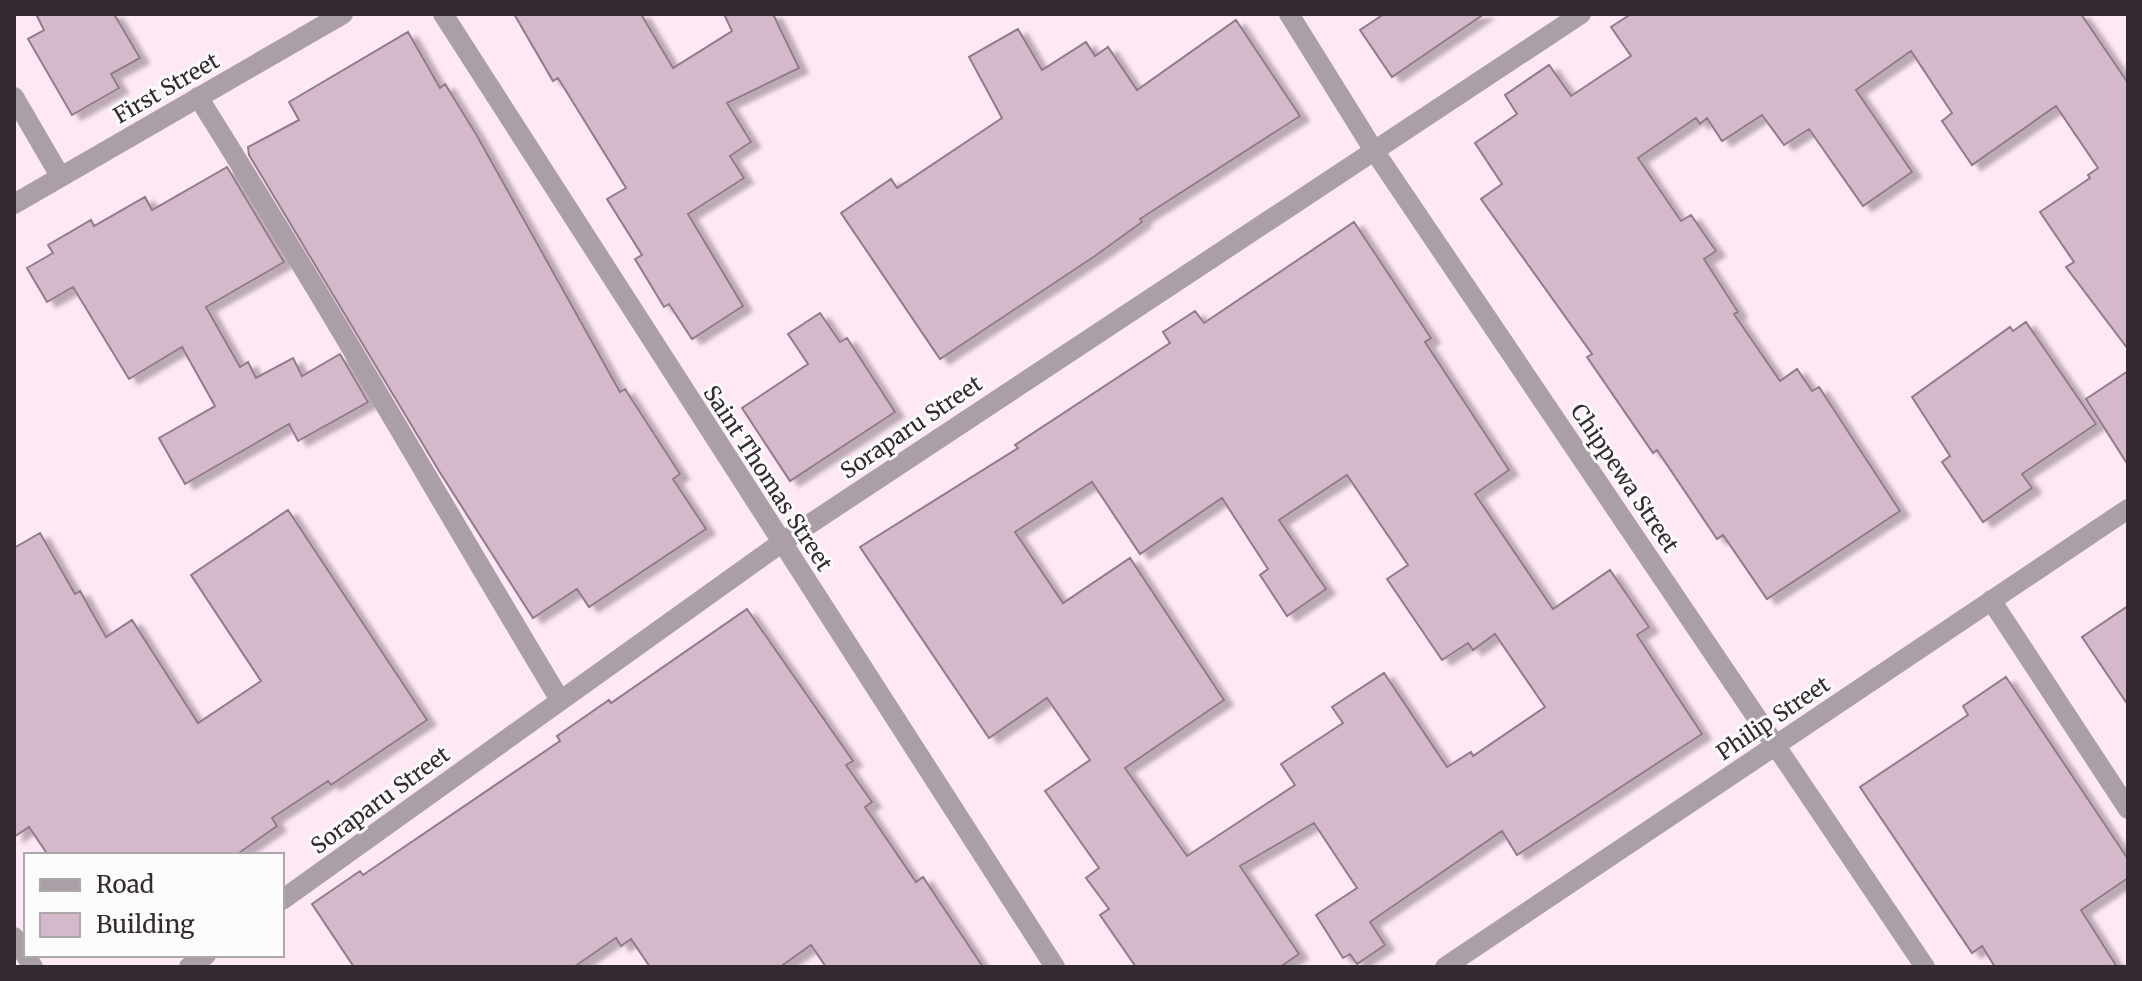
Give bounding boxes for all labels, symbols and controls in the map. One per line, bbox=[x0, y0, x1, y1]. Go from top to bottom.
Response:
street label: First Street bbox=[108, 46, 224, 129]
street label: Soraparu Street bbox=[835, 369, 987, 485]
street label: Saint Thomas Street bbox=[698, 380, 839, 576]
street label: Chippewa Street bbox=[1565, 398, 1685, 558]
street label: Philip Street bbox=[1711, 670, 1835, 766]
street label: Soraparu Street bbox=[305, 740, 455, 860]
legend bbox=[24, 853, 284, 957]
text: Road bbox=[96, 869, 154, 900]
text: Building bbox=[96, 909, 195, 940]

